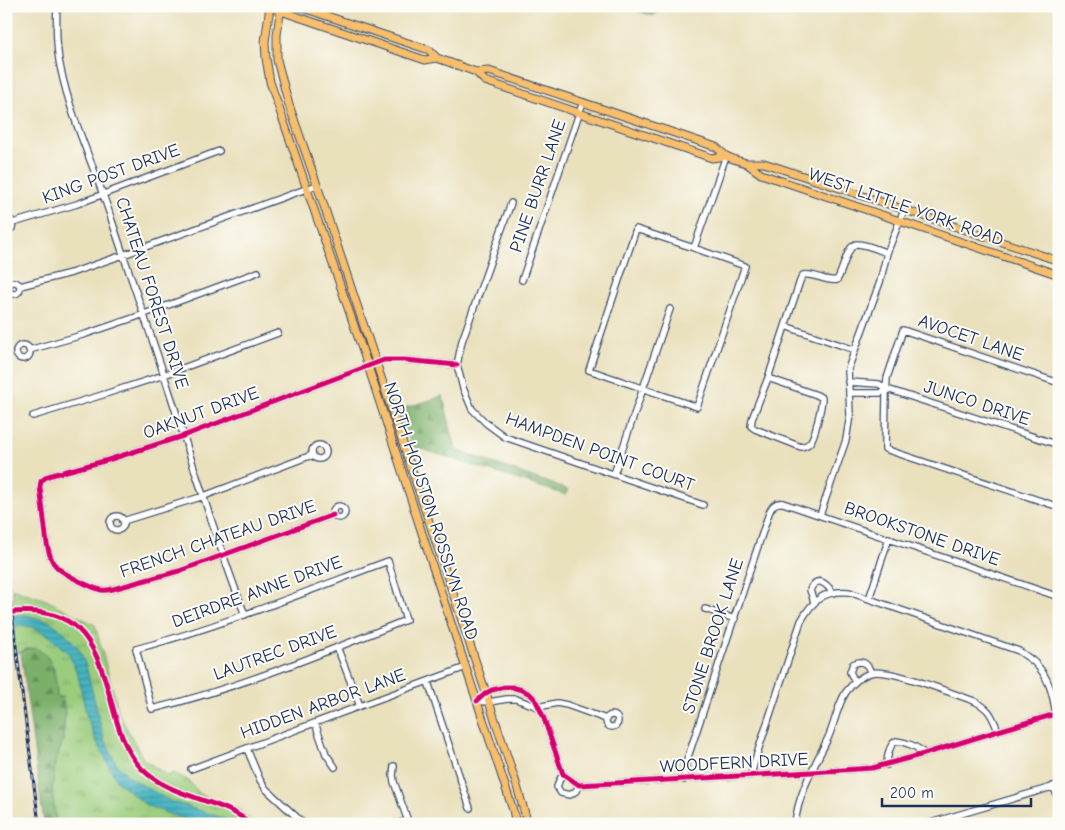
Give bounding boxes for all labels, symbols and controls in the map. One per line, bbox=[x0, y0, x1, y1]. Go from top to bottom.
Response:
street label: PINE BURR LANE bbox=[505, 117, 571, 255]
street label: KING POST DRIVE bbox=[40, 139, 183, 209]
street label: WEST LITTLE YORK ROAD bbox=[806, 164, 1006, 250]
street label: CHATEAU FOREST DRIVE bbox=[111, 194, 193, 392]
street label: AVOCET LANE bbox=[916, 310, 1026, 366]
street label: JUNCO DRIVE bbox=[921, 376, 1033, 430]
street label: NORTH HOUSTON ROSSLYN ROAD bbox=[379, 380, 483, 642]
street label: OAKNUT DRIVE bbox=[140, 382, 262, 444]
street label: HAMPDEN POINT COURT bbox=[503, 408, 698, 496]
street label: FRENCH CHATEAU DRIVE bbox=[117, 496, 319, 582]
street label: BROOKSTONE DRIVE bbox=[841, 497, 1003, 571]
street label: DEIRDRE ANNE DRIVE bbox=[169, 551, 345, 633]
street label: STONE BROOK LANE bbox=[678, 556, 748, 716]
street label: LAUTREC DRIVE bbox=[211, 621, 340, 685]
street label: HIDDEN ARBOR LANE bbox=[238, 664, 409, 744]
street label: WOODFERN DRIVE bbox=[659, 749, 809, 777]
scale bar bbox=[882, 775, 1031, 807]
text: 200 m bbox=[890, 784, 934, 802]

